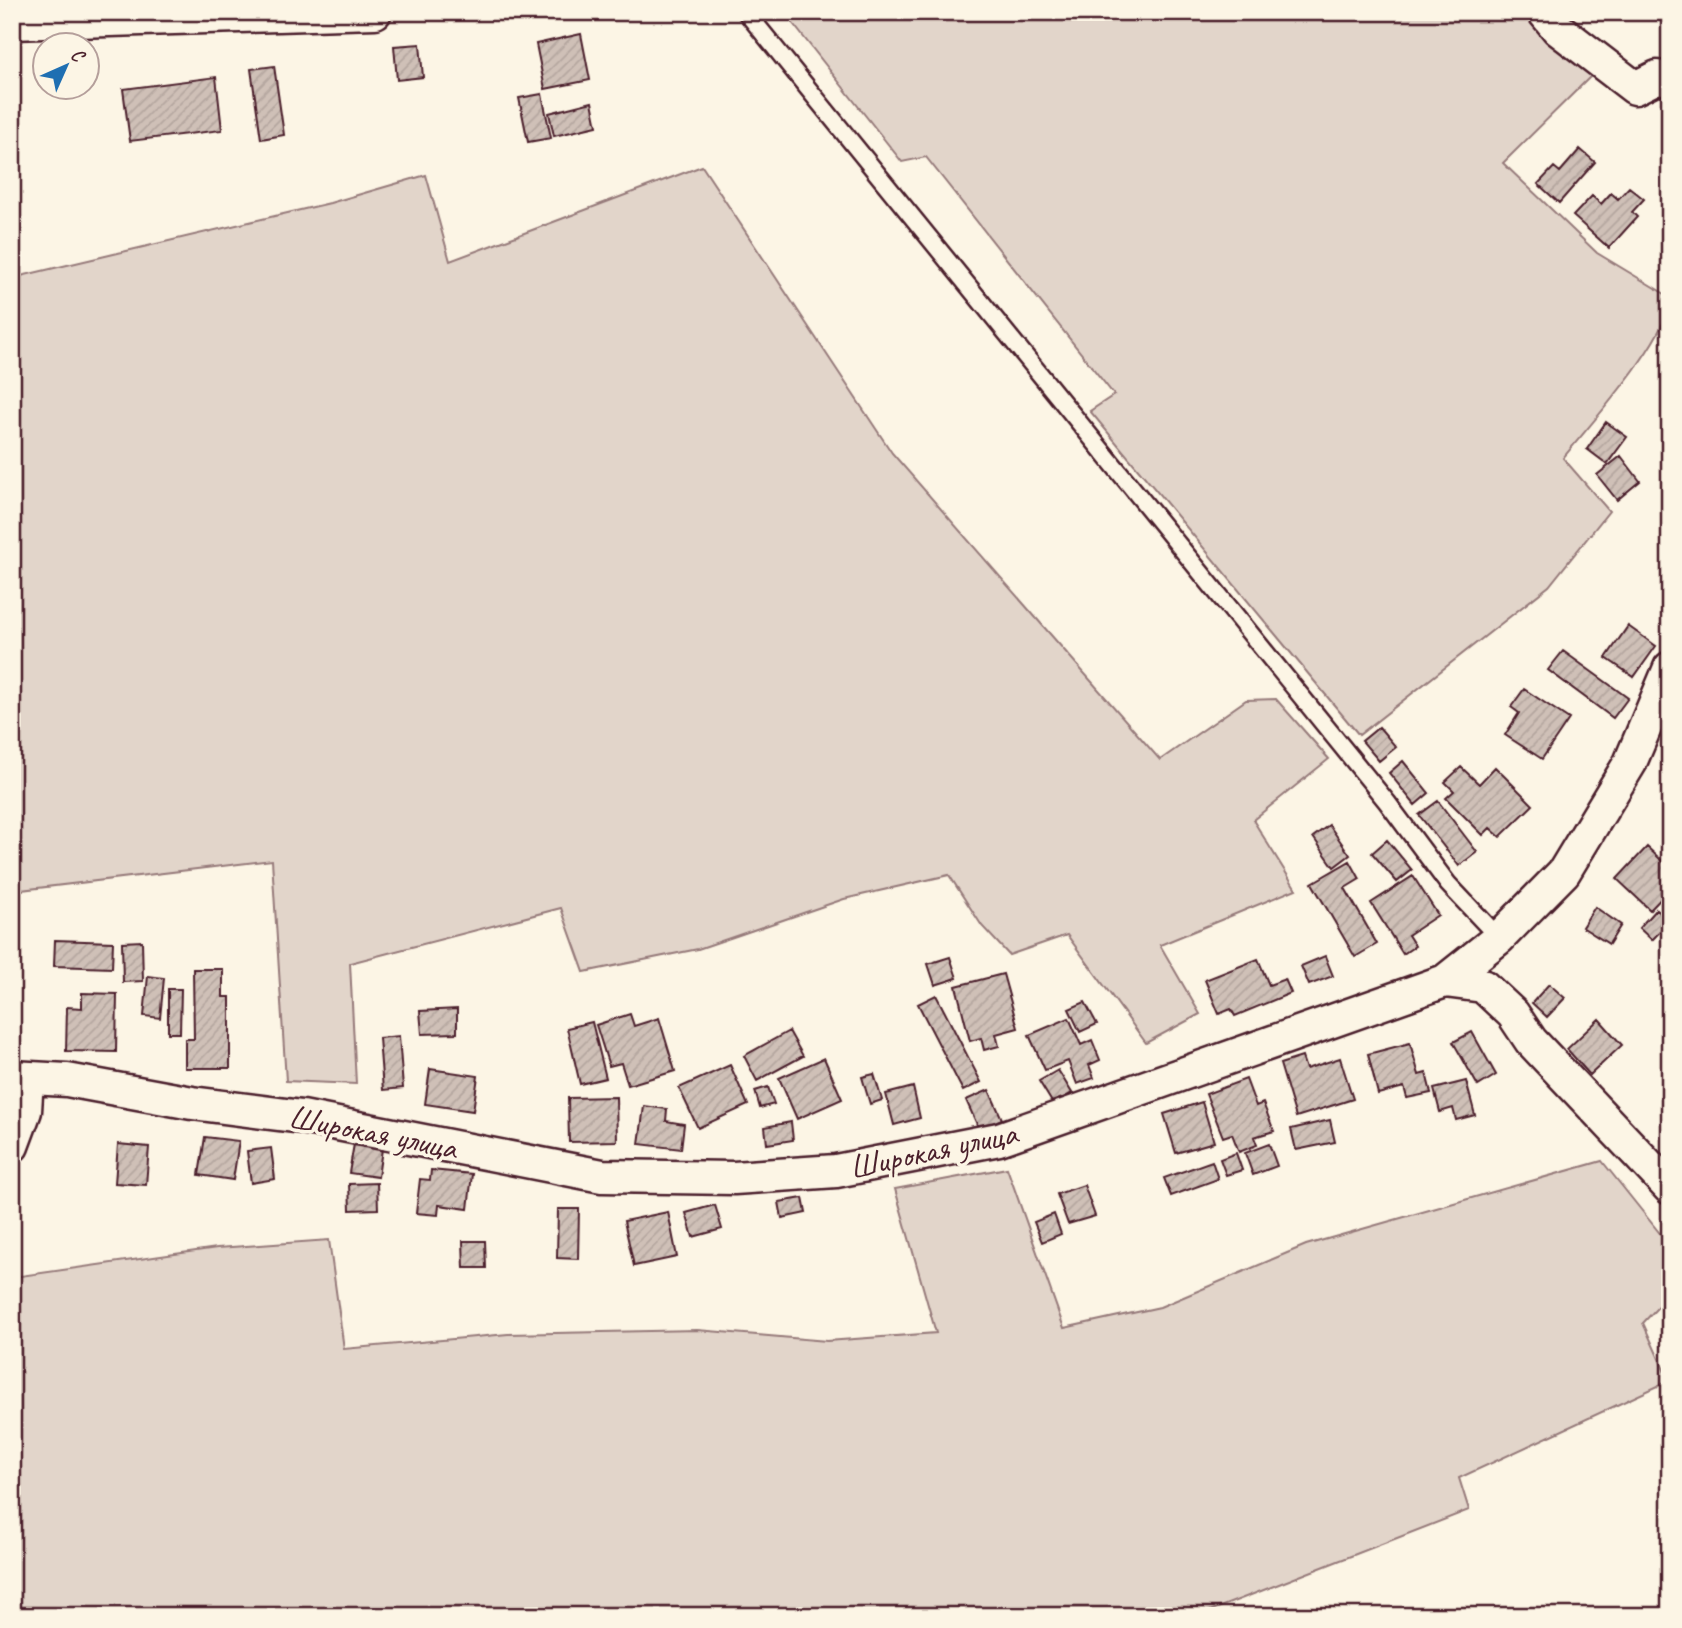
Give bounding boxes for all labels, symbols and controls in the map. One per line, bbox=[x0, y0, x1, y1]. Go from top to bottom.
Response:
north arrow bbox=[32, 32, 102, 102]
text: С bbox=[66, 43, 91, 68]
street label: Широкая улица bbox=[285, 1095, 463, 1169]
street label: Широкая улица bbox=[845, 1111, 1023, 1188]

